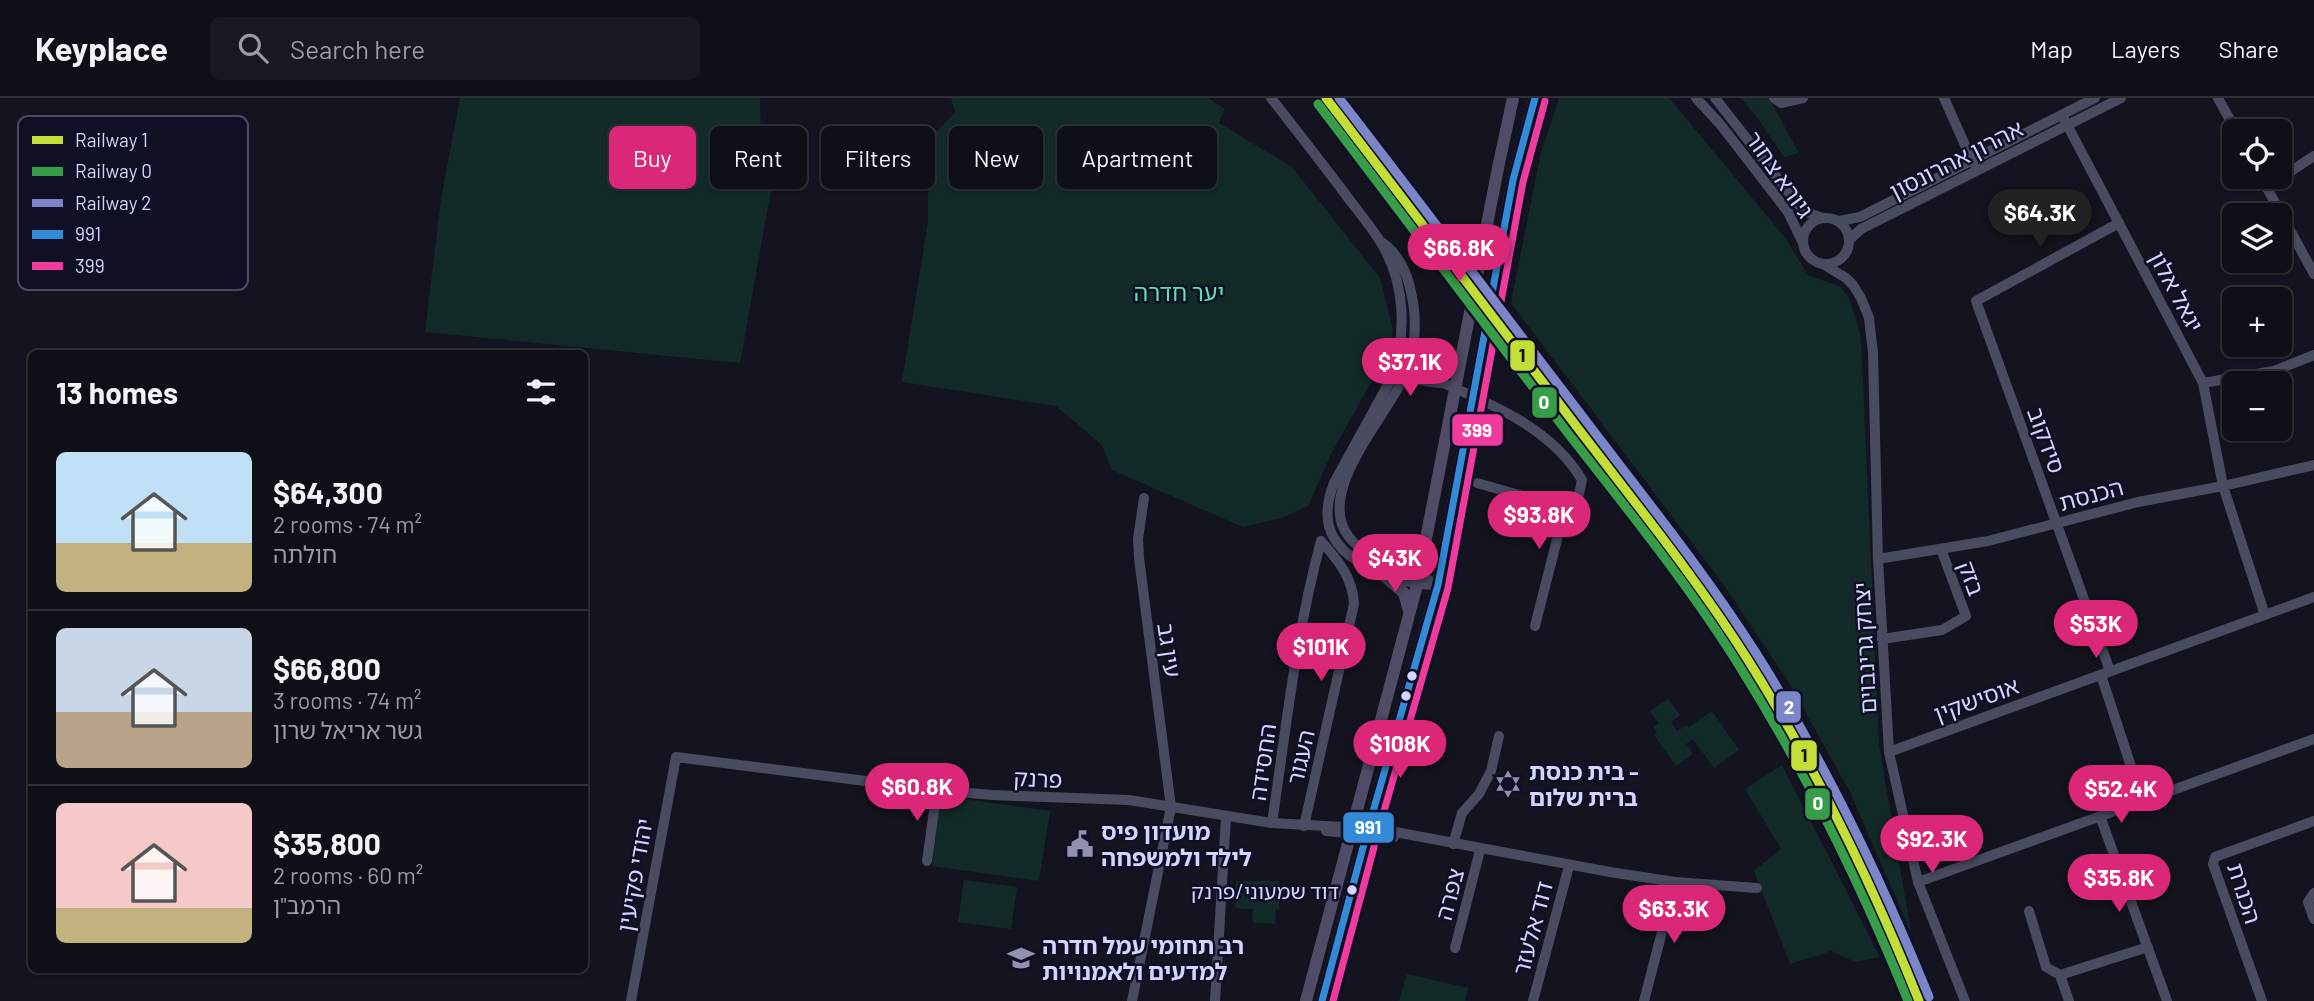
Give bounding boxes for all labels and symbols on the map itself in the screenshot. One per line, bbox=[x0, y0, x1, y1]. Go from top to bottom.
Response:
street label: אהרון אהרונסון bbox=[1885, 113, 2027, 205]
legend bbox=[18, 116, 248, 290]
street label: גיורא צחור bbox=[1740, 125, 1820, 223]
text: Railway 1 bbox=[75, 128, 148, 151]
text: Railway 0 bbox=[75, 159, 152, 182]
pin: $64.3K bbox=[1983, 190, 2097, 249]
text: Railway 2 bbox=[75, 191, 151, 214]
text: 991 bbox=[75, 222, 101, 245]
pin: $66.8K bbox=[1402, 225, 1516, 284]
street label: יגאל אלון bbox=[2144, 246, 2210, 336]
text: 399 bbox=[75, 254, 105, 277]
park label: יער חדרה bbox=[1134, 278, 1224, 306]
pin: $37.1K bbox=[1353, 338, 1467, 398]
line badge: 1 bbox=[1509, 339, 1536, 372]
text: 1 bbox=[1519, 343, 1525, 366]
line badge: 0 bbox=[1531, 386, 1558, 419]
text: 0 bbox=[1539, 390, 1549, 413]
street label: סידקוב bbox=[2022, 403, 2072, 477]
line badge: 399 bbox=[1451, 413, 1504, 447]
text: 399 bbox=[1462, 418, 1492, 441]
street label: הכנסת bbox=[2056, 472, 2126, 516]
pin: $93.8K bbox=[1482, 491, 1596, 551]
pin: $43K bbox=[1354, 534, 1436, 594]
street label: בזק bbox=[1953, 557, 1991, 599]
street label: יצחק גרינבוים bbox=[1847, 581, 1881, 715]
pin: $53K bbox=[2055, 601, 2137, 660]
street label: עין גב bbox=[1152, 621, 1188, 679]
pin: $101K bbox=[1272, 624, 1370, 683]
unlabelled marker bbox=[1405, 669, 1419, 683]
street label: אוסישקין bbox=[1930, 671, 2022, 727]
unlabelled marker bbox=[1399, 689, 1413, 703]
line badge: 2 bbox=[1775, 690, 1802, 724]
text: 2 bbox=[1784, 695, 1794, 718]
pin: $108K bbox=[1351, 720, 1449, 780]
street label: החסידה bbox=[1243, 722, 1281, 802]
street label: העגור bbox=[1280, 727, 1320, 787]
line badge: 1 bbox=[1790, 739, 1818, 772]
text: 1 bbox=[1801, 743, 1807, 766]
place label: בית כנסת - ברית שלום bbox=[1529, 757, 1639, 811]
street label: פרנק bbox=[1013, 763, 1063, 793]
pin: $60.8K bbox=[860, 764, 974, 823]
pin: $52.4K bbox=[2064, 766, 2178, 825]
synagogue icon: בית כנסת - ברית שלום bbox=[1493, 769, 1523, 799]
line badge: 0 bbox=[1804, 787, 1831, 821]
text: 0 bbox=[1813, 791, 1823, 814]
line badge: 991 bbox=[1342, 811, 1395, 844]
text: 991 bbox=[1355, 815, 1381, 838]
street label: יהודי פקיעין bbox=[610, 816, 658, 934]
pin: $92.3K bbox=[1875, 816, 1989, 875]
place label: מועדון פיס לילד ולמשפחה bbox=[1101, 817, 1252, 871]
public building icon: מועדון פיס לילד ולמשפחה bbox=[1065, 829, 1095, 859]
pin: $35.8K bbox=[2062, 854, 2176, 914]
street label: הכנרת bbox=[2222, 859, 2268, 927]
street label: צפרה bbox=[1429, 865, 1469, 923]
place label: דוד שמעוני/פרנק bbox=[1191, 878, 1339, 903]
street label: דוד אלעזר bbox=[1506, 878, 1558, 978]
marker: דוד שמעוני/פרנק bbox=[1345, 883, 1359, 897]
pin: $63.3K bbox=[1617, 886, 1731, 945]
place label: רב תחומי עמל חדרה למדעים ולאמנויות bbox=[1042, 931, 1244, 985]
school or university icon: רב תחומי עמל חדרה למדעים ולאמנויות bbox=[1006, 943, 1036, 973]

